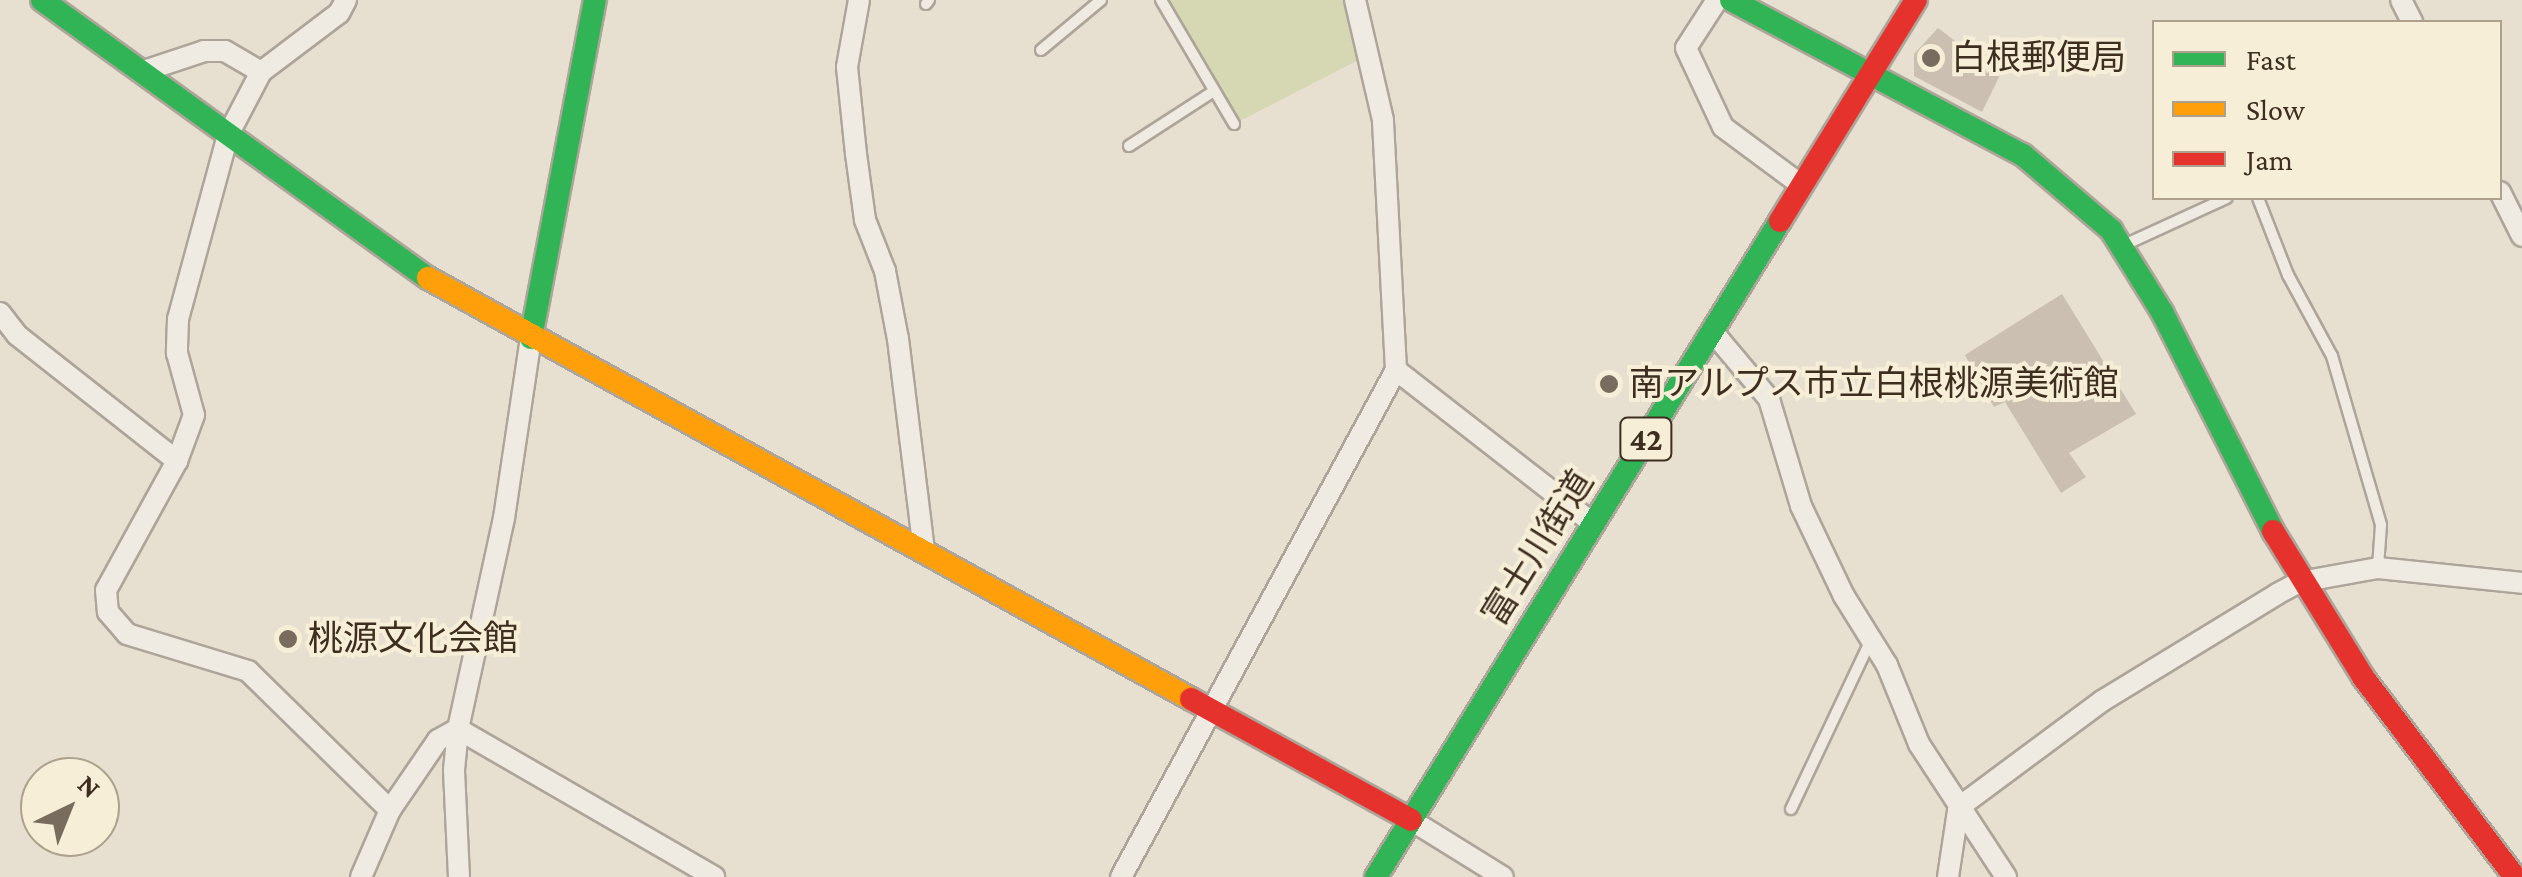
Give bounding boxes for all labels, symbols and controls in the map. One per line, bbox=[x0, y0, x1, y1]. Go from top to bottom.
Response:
legend bbox=[2152, 20, 2502, 200]
place label: 白根郵便局 bbox=[1951, 37, 2126, 79]
text: Fast bbox=[2246, 43, 2296, 76]
marker: 白根郵便局 bbox=[1920, 47, 1942, 69]
text: Slow bbox=[2246, 93, 2305, 126]
text: Jam bbox=[2246, 143, 2293, 176]
place label: 南アルプス市立白根桃源美術館 bbox=[1629, 363, 2119, 405]
marker: 南アルプス市立白根桃源美術館 bbox=[1598, 373, 1620, 395]
road number: 42 bbox=[1618, 412, 1674, 466]
street label: 富士川街道 bbox=[1474, 463, 1602, 633]
place label: 桃源文化会館 bbox=[308, 618, 518, 660]
marker: 桃源文化会館 bbox=[277, 628, 299, 650]
north arrow bbox=[20, 757, 120, 857]
text: N bbox=[72, 768, 107, 804]

